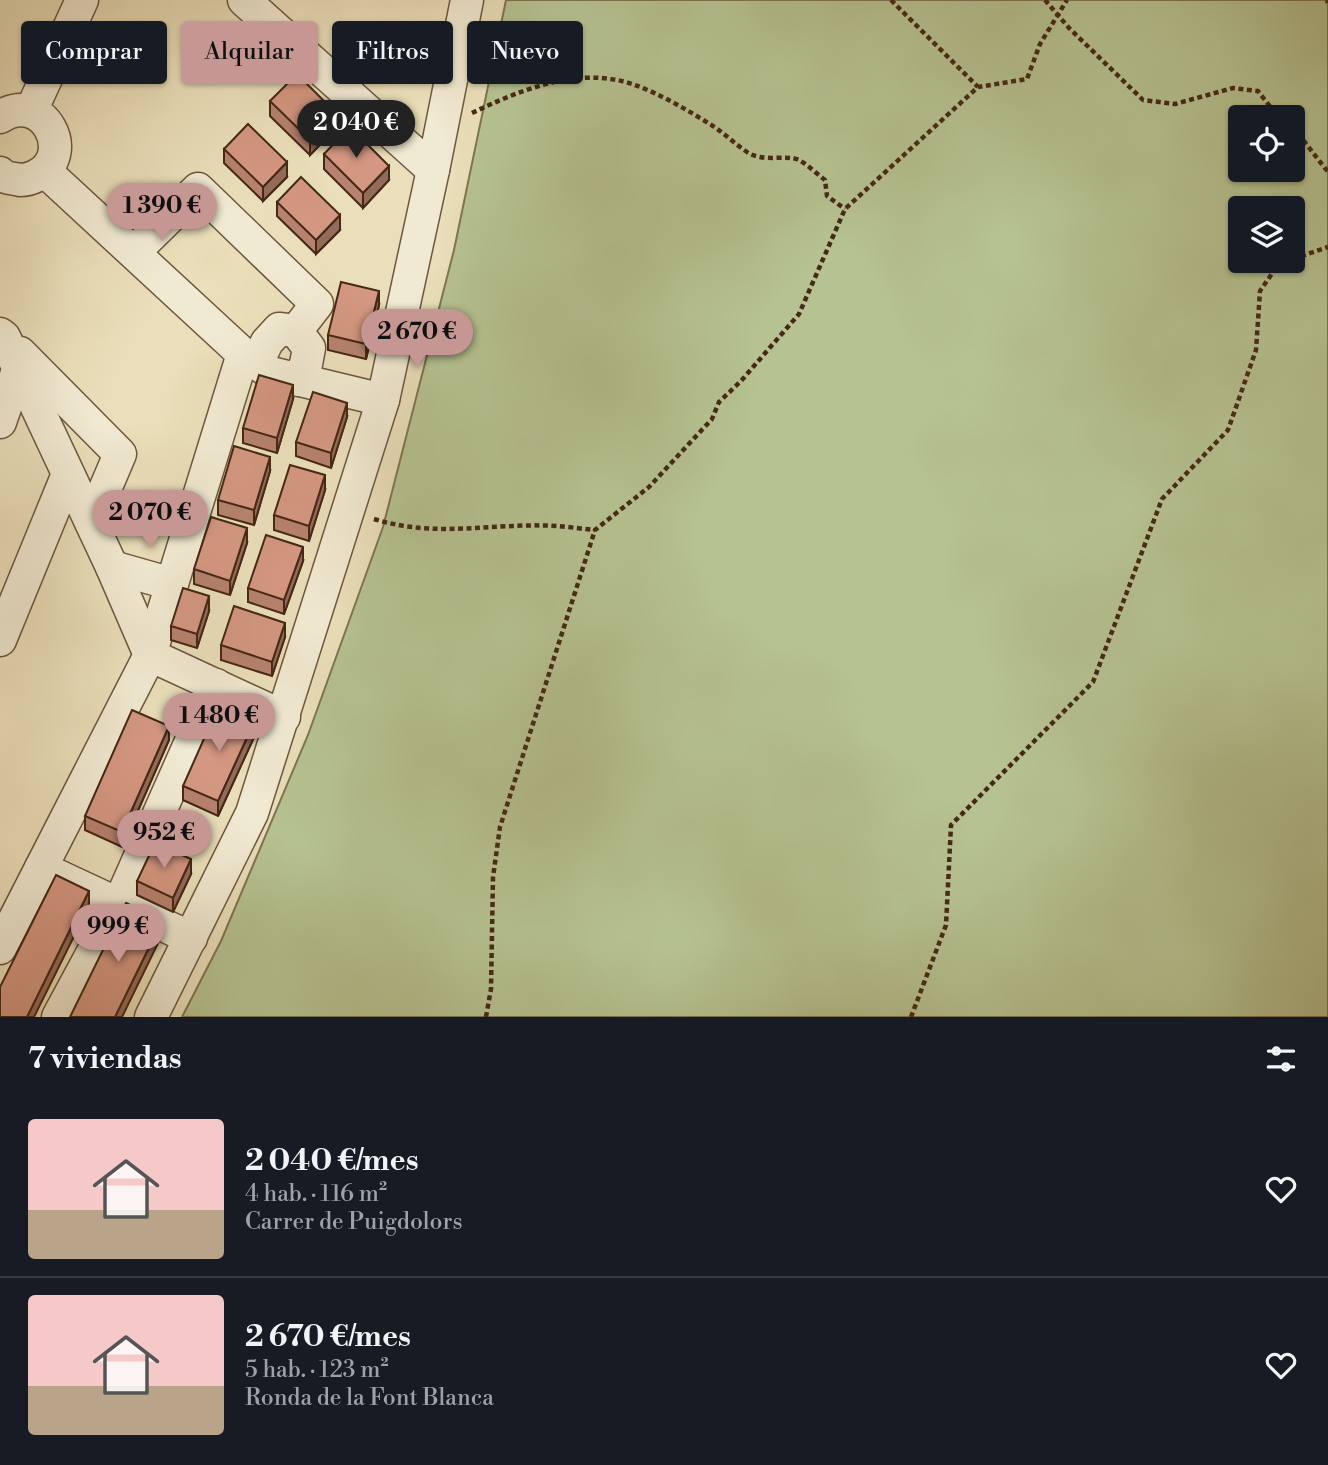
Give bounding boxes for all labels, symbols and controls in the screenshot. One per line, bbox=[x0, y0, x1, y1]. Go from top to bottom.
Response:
chip: Comprar bbox=[21, 21, 167, 84]
chip: Alquilar bbox=[181, 21, 318, 84]
chip: Filtros bbox=[332, 21, 453, 84]
chip: Nuevo bbox=[467, 21, 583, 84]
pin: 2 040 € bbox=[291, 100, 421, 160]
map controls bbox=[1228, 105, 1305, 273]
button: locate bbox=[1228, 105, 1305, 182]
text: 2 040 € bbox=[313, 109, 399, 137]
pin: 1 390 € bbox=[97, 184, 227, 243]
text: 1 390 € bbox=[123, 192, 201, 220]
button: layers bbox=[1228, 196, 1305, 273]
pin: 2 670 € bbox=[352, 310, 482, 369]
text: 2 670 € bbox=[377, 318, 457, 346]
pin: 2 070 € bbox=[85, 490, 215, 550]
text: 2 070 € bbox=[109, 499, 191, 527]
pin: 1 480 € bbox=[154, 694, 284, 753]
text: 1 480 € bbox=[179, 702, 259, 730]
pin: 952 € bbox=[115, 810, 213, 870]
text: 952 € bbox=[133, 819, 195, 847]
pin: 999 € bbox=[69, 904, 167, 964]
text: 999 € bbox=[87, 913, 149, 941]
text: 7 viviendas bbox=[28, 1040, 182, 1078]
icon: filters bbox=[1262, 1040, 1300, 1078]
text: 2 040 €/mes bbox=[245, 1142, 419, 1180]
icon: home bbox=[84, 1147, 168, 1231]
icon: heart bbox=[1262, 1170, 1300, 1208]
text: 4 hab. · 116 m² bbox=[245, 1180, 387, 1208]
text: Carrer de Puigdolors bbox=[245, 1208, 463, 1236]
text: 2 670 €/mes bbox=[245, 1318, 411, 1356]
icon: home bbox=[84, 1323, 168, 1407]
icon: heart bbox=[1262, 1346, 1300, 1384]
text: 5 hab. · 123 m² bbox=[245, 1356, 388, 1384]
text: Ronda de la Font Blanca bbox=[245, 1384, 494, 1412]

